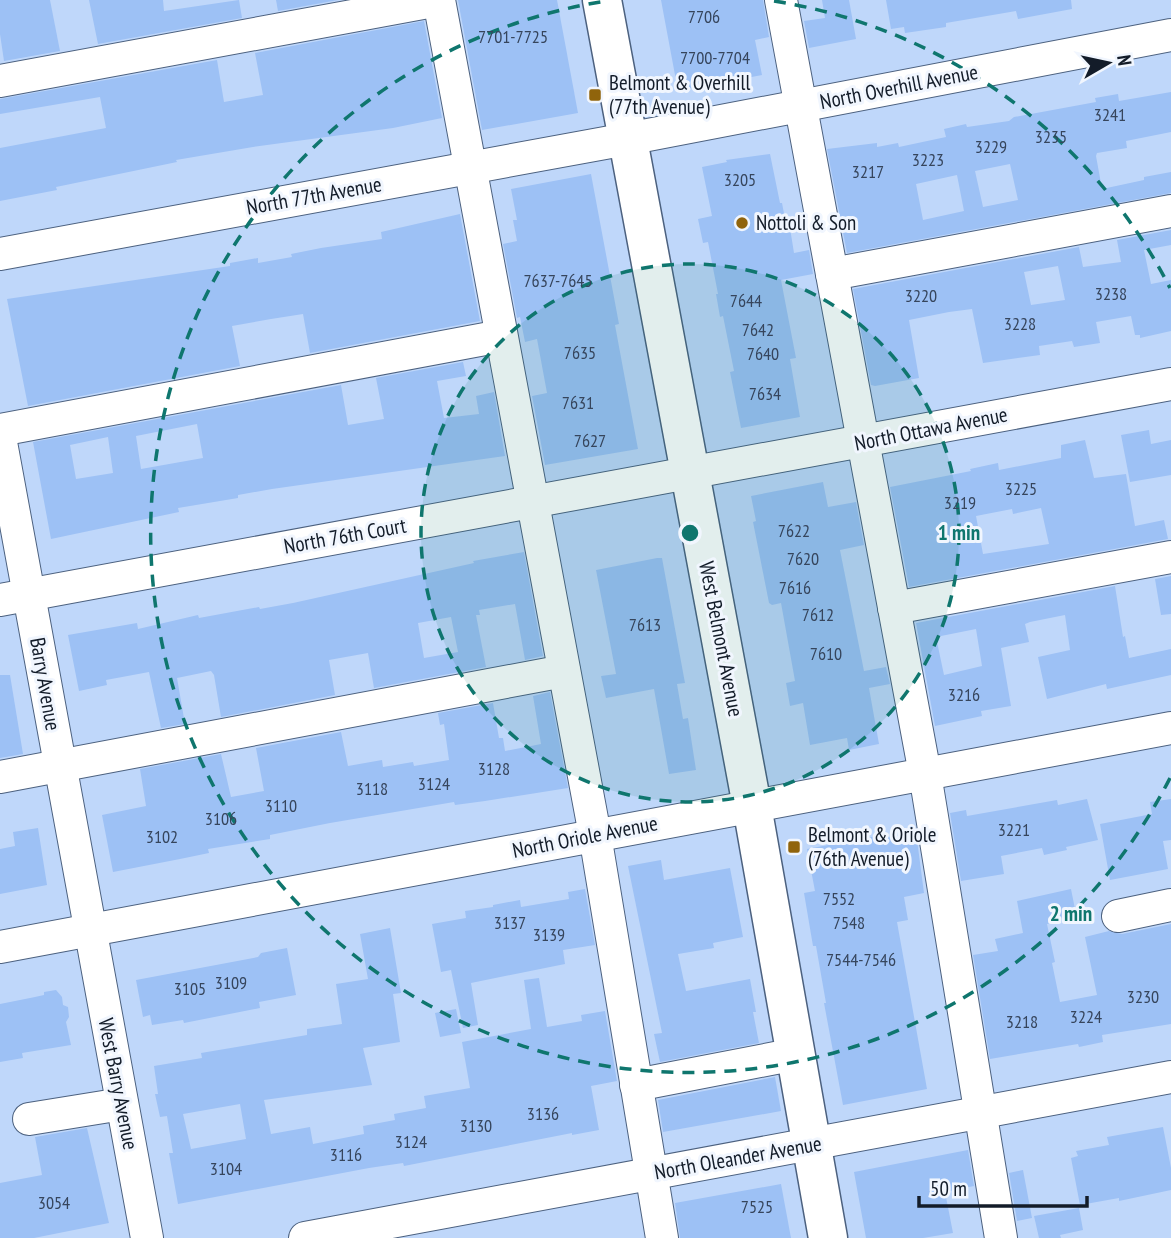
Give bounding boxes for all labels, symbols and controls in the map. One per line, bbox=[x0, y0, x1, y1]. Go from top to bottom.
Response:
house number: 7706 bbox=[688, 5, 720, 28]
house number: 7701-7725 bbox=[478, 25, 548, 48]
north arrow bbox=[1073, 28, 1143, 98]
house number: 7700-7704 bbox=[680, 46, 750, 69]
text: N bbox=[1112, 53, 1137, 67]
street label: North Overhill Avenue bbox=[818, 58, 980, 115]
place label: Belmont & Overhill (77th Avenue) bbox=[609, 69, 750, 120]
marker: Belmont & Overhill (77th Avenue) bbox=[587, 87, 603, 103]
house number: 3241 bbox=[1094, 103, 1126, 126]
house number: 3235 bbox=[1035, 125, 1067, 148]
house number: 3229 bbox=[975, 135, 1007, 158]
house number: 3223 bbox=[912, 148, 944, 171]
house number: 3217 bbox=[852, 160, 884, 183]
house number: 3205 bbox=[724, 168, 756, 191]
street label: North 77th Avenue bbox=[244, 170, 384, 221]
place label: Nottoli & Son bbox=[756, 209, 856, 236]
marker: Nottoli & Son bbox=[734, 215, 750, 231]
house number: 7637-7645 bbox=[523, 269, 593, 292]
house number: 3238 bbox=[1095, 282, 1127, 305]
house number: 3220 bbox=[905, 284, 937, 307]
house number: 7644 bbox=[730, 289, 762, 312]
house number: 3228 bbox=[1004, 312, 1036, 335]
house number: 7642 bbox=[742, 318, 774, 341]
house number: 7635 bbox=[564, 341, 596, 364]
house number: 7640 bbox=[747, 342, 779, 365]
house number: 7634 bbox=[749, 382, 781, 405]
house number: 7631 bbox=[562, 391, 594, 414]
street label: North Ottawa Avenue bbox=[852, 400, 1010, 457]
house number: 7627 bbox=[574, 429, 606, 452]
house number: 3225 bbox=[1005, 477, 1037, 500]
house number: 3219 bbox=[944, 491, 976, 514]
street label: North 76th Court bbox=[282, 511, 408, 560]
house number: 7622 bbox=[778, 519, 810, 542]
text: 1 min bbox=[938, 519, 980, 546]
centre of rings bbox=[678, 521, 702, 545]
house number: 7620 bbox=[787, 547, 819, 570]
street label: West Belmont Avenue bbox=[693, 559, 750, 719]
house number: 7616 bbox=[779, 576, 811, 599]
house number: 7612 bbox=[802, 603, 834, 626]
house number: 7613 bbox=[629, 613, 661, 636]
street label: Barry Avenue bbox=[24, 635, 67, 733]
house number: 7610 bbox=[810, 642, 842, 665]
house number: 3216 bbox=[948, 683, 980, 706]
house number: 3128 bbox=[478, 757, 510, 780]
house number: 3124 bbox=[418, 772, 450, 795]
house number: 3118 bbox=[356, 777, 388, 800]
house number: 3110 bbox=[265, 794, 297, 817]
house number: 3106 bbox=[205, 807, 237, 830]
street label: North Oriole Avenue bbox=[510, 809, 660, 864]
house number: 3221 bbox=[998, 818, 1030, 841]
place label: Belmont & Oriole (76th Avenue) bbox=[808, 821, 936, 872]
house number: 3102 bbox=[146, 825, 178, 848]
marker: Belmont & Oriole (76th Avenue) bbox=[786, 839, 802, 855]
house number: 7552 bbox=[823, 887, 855, 910]
text: 2 min bbox=[1050, 900, 1092, 927]
house number: 3137 bbox=[494, 911, 526, 934]
house number: 7548 bbox=[833, 911, 865, 934]
house number: 3139 bbox=[533, 923, 565, 946]
house number: 7544-7546 bbox=[826, 948, 896, 971]
house number: 3109 bbox=[215, 971, 247, 994]
house number: 3105 bbox=[174, 977, 206, 1000]
house number: 3230 bbox=[1127, 985, 1159, 1008]
house number: 3224 bbox=[1070, 1005, 1102, 1028]
house number: 3218 bbox=[1006, 1010, 1038, 1033]
street label: West Barry Avenue bbox=[93, 1016, 144, 1152]
house number: 3136 bbox=[527, 1102, 559, 1125]
house number: 3130 bbox=[460, 1114, 492, 1137]
house number: 3124 bbox=[395, 1130, 427, 1153]
street label: North Oleander Avenue bbox=[652, 1130, 824, 1186]
house number: 3116 bbox=[330, 1143, 362, 1166]
house number: 3104 bbox=[210, 1157, 242, 1180]
scale bar bbox=[919, 1164, 1087, 1208]
text: 50 m bbox=[930, 1175, 967, 1202]
house number: 3054 bbox=[38, 1191, 70, 1214]
house number: 7525 bbox=[741, 1195, 773, 1218]

